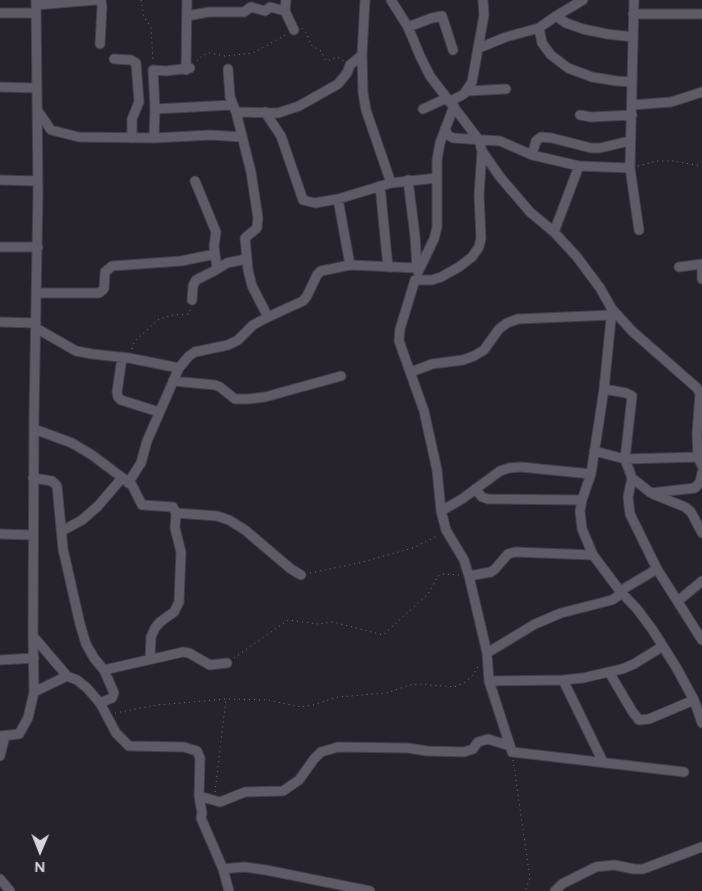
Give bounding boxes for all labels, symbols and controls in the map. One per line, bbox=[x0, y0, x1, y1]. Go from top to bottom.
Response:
north arrow bbox=[15, 826, 65, 876]
text: N bbox=[34, 858, 45, 875]

